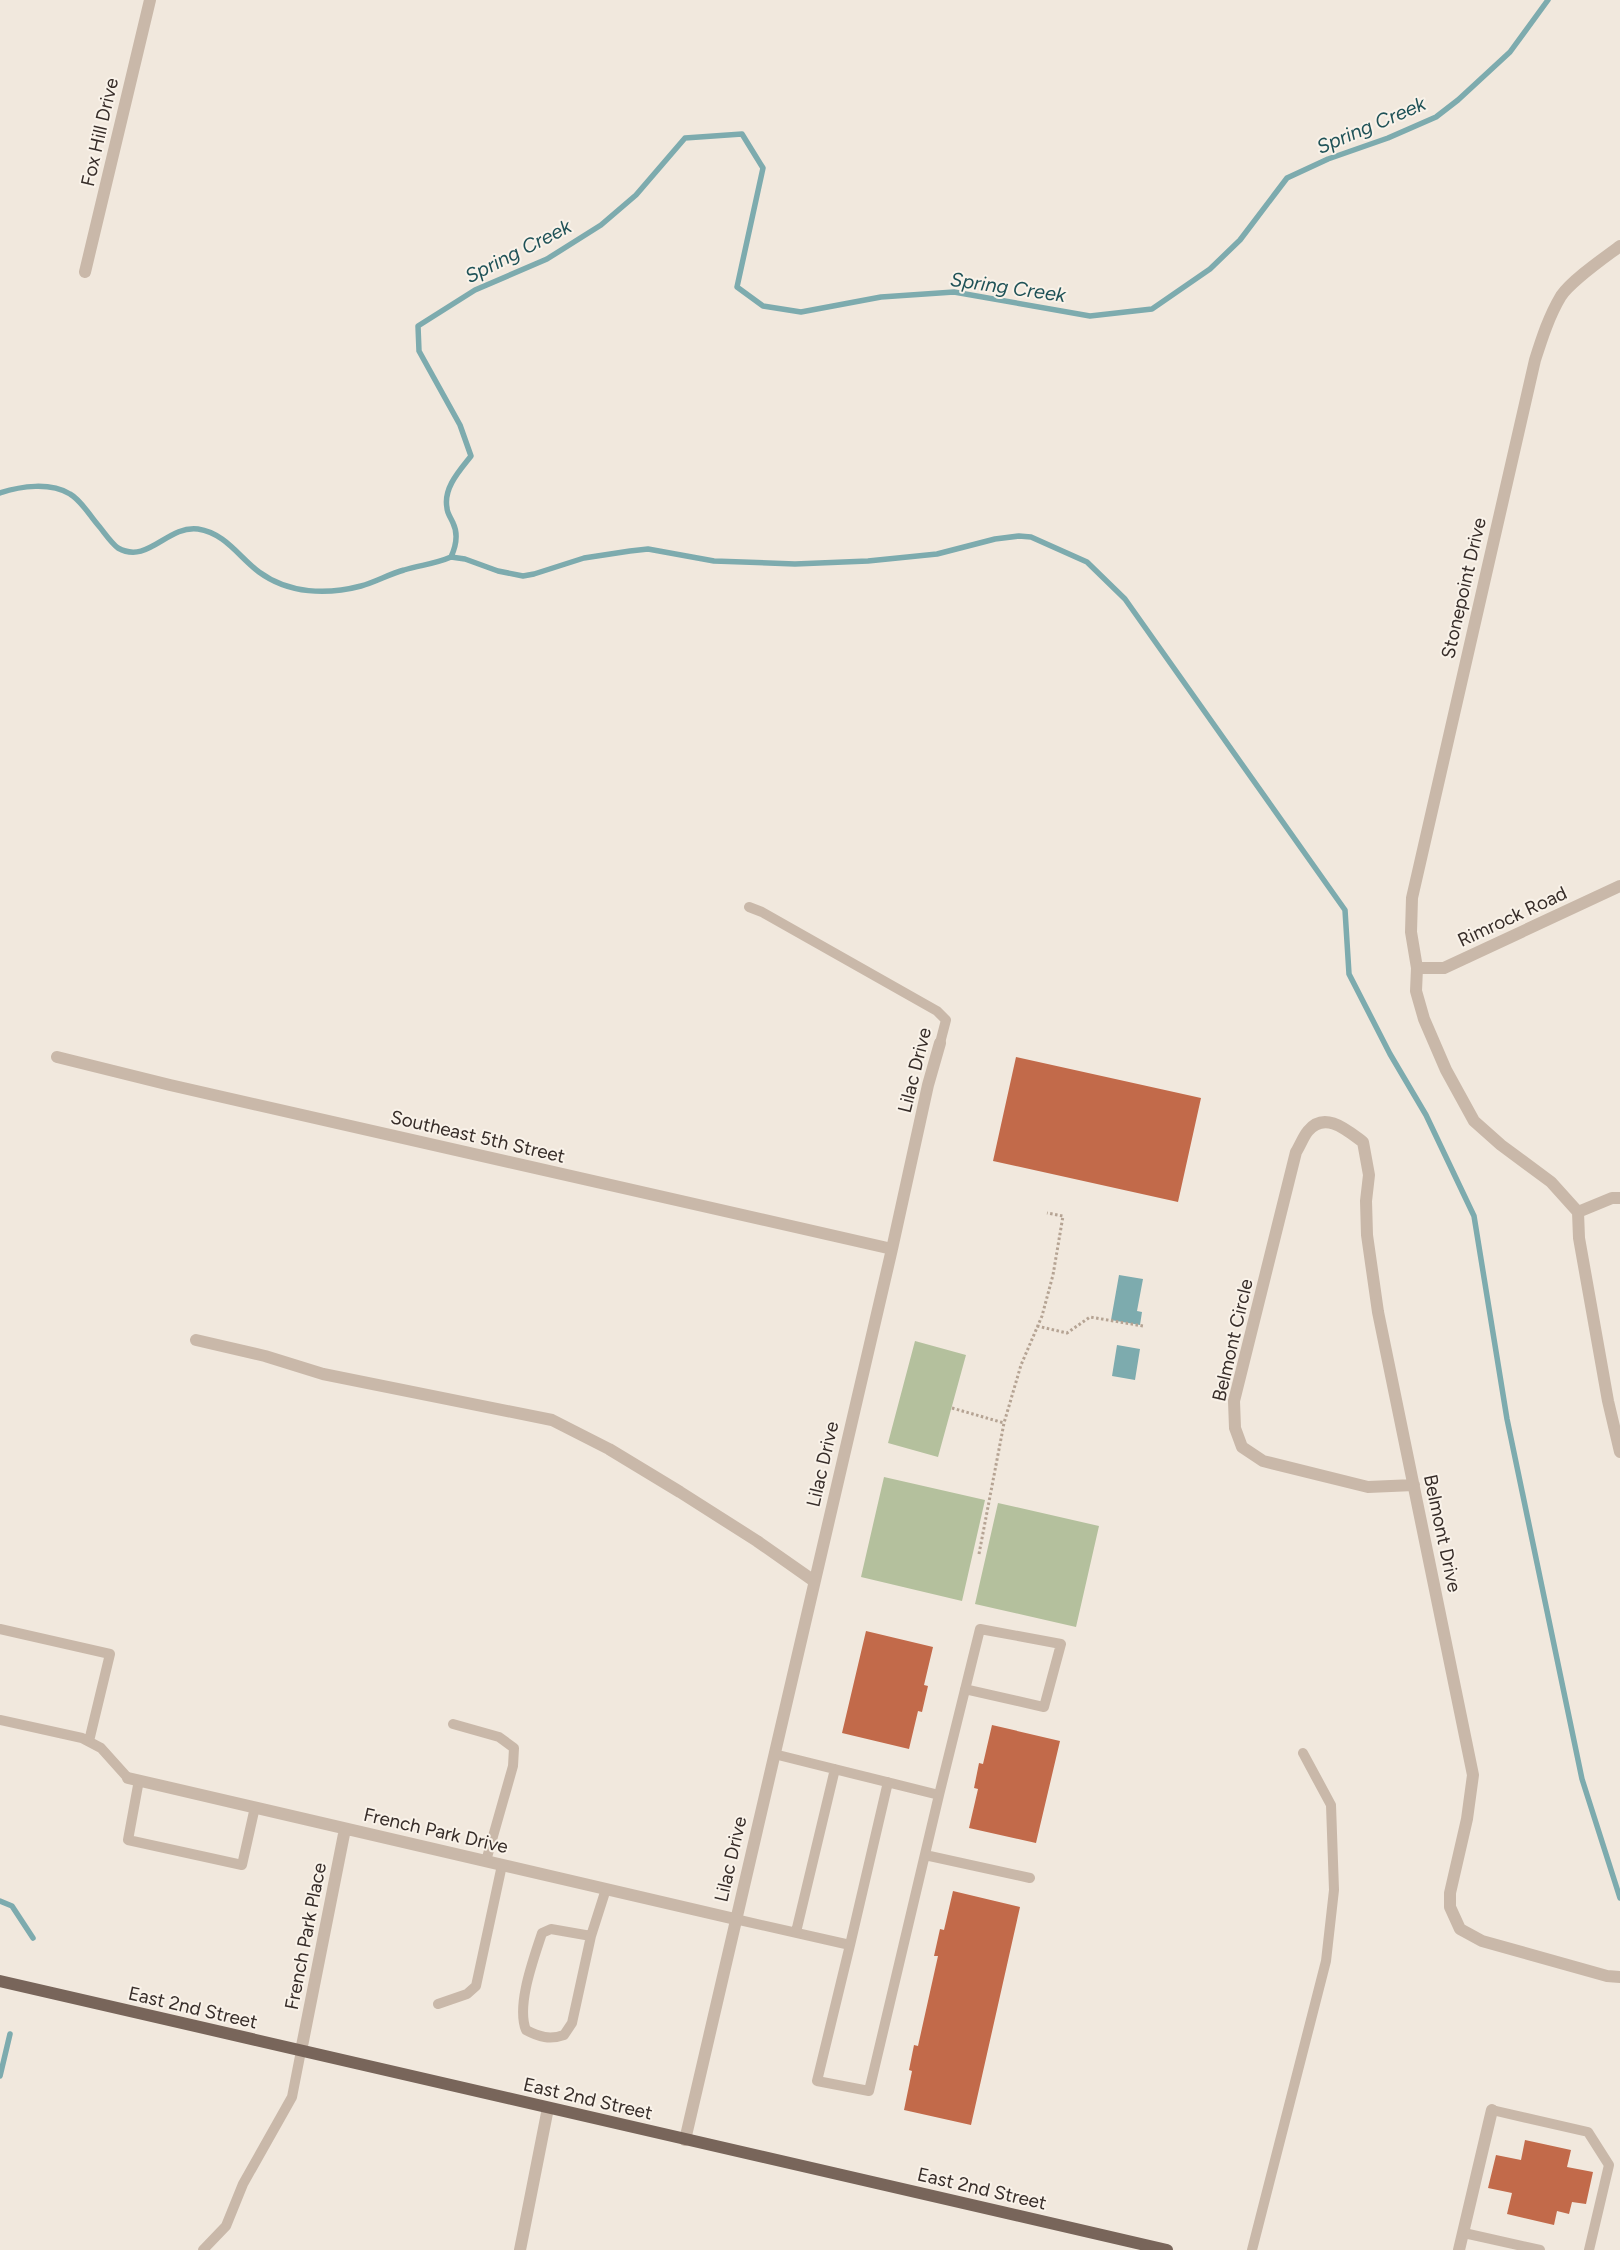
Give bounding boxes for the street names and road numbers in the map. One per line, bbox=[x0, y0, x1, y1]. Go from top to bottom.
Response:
street label: Fox Hill Drive bbox=[76, 76, 123, 189]
street label: Stonepoint Drive bbox=[1436, 515, 1491, 661]
street label: Rimrock Road bbox=[1454, 881, 1570, 952]
street label: Lilac Drive bbox=[893, 1025, 936, 1115]
street label: Southeast 5th Street bbox=[388, 1105, 567, 1168]
street label: Belmont Circle bbox=[1207, 1277, 1258, 1404]
street label: Lilac Drive bbox=[801, 1419, 843, 1509]
street label: Belmont Drive bbox=[1419, 1472, 1466, 1594]
street label: French Park Drive bbox=[361, 1803, 511, 1858]
street label: Lilac Drive bbox=[709, 1814, 751, 1904]
street label: French Park Place bbox=[280, 1861, 331, 2012]
street label: East 2nd Street bbox=[126, 1981, 260, 2034]
street label: East 2nd Street bbox=[521, 2072, 655, 2125]
street label: East 2nd Street bbox=[915, 2162, 1049, 2215]

